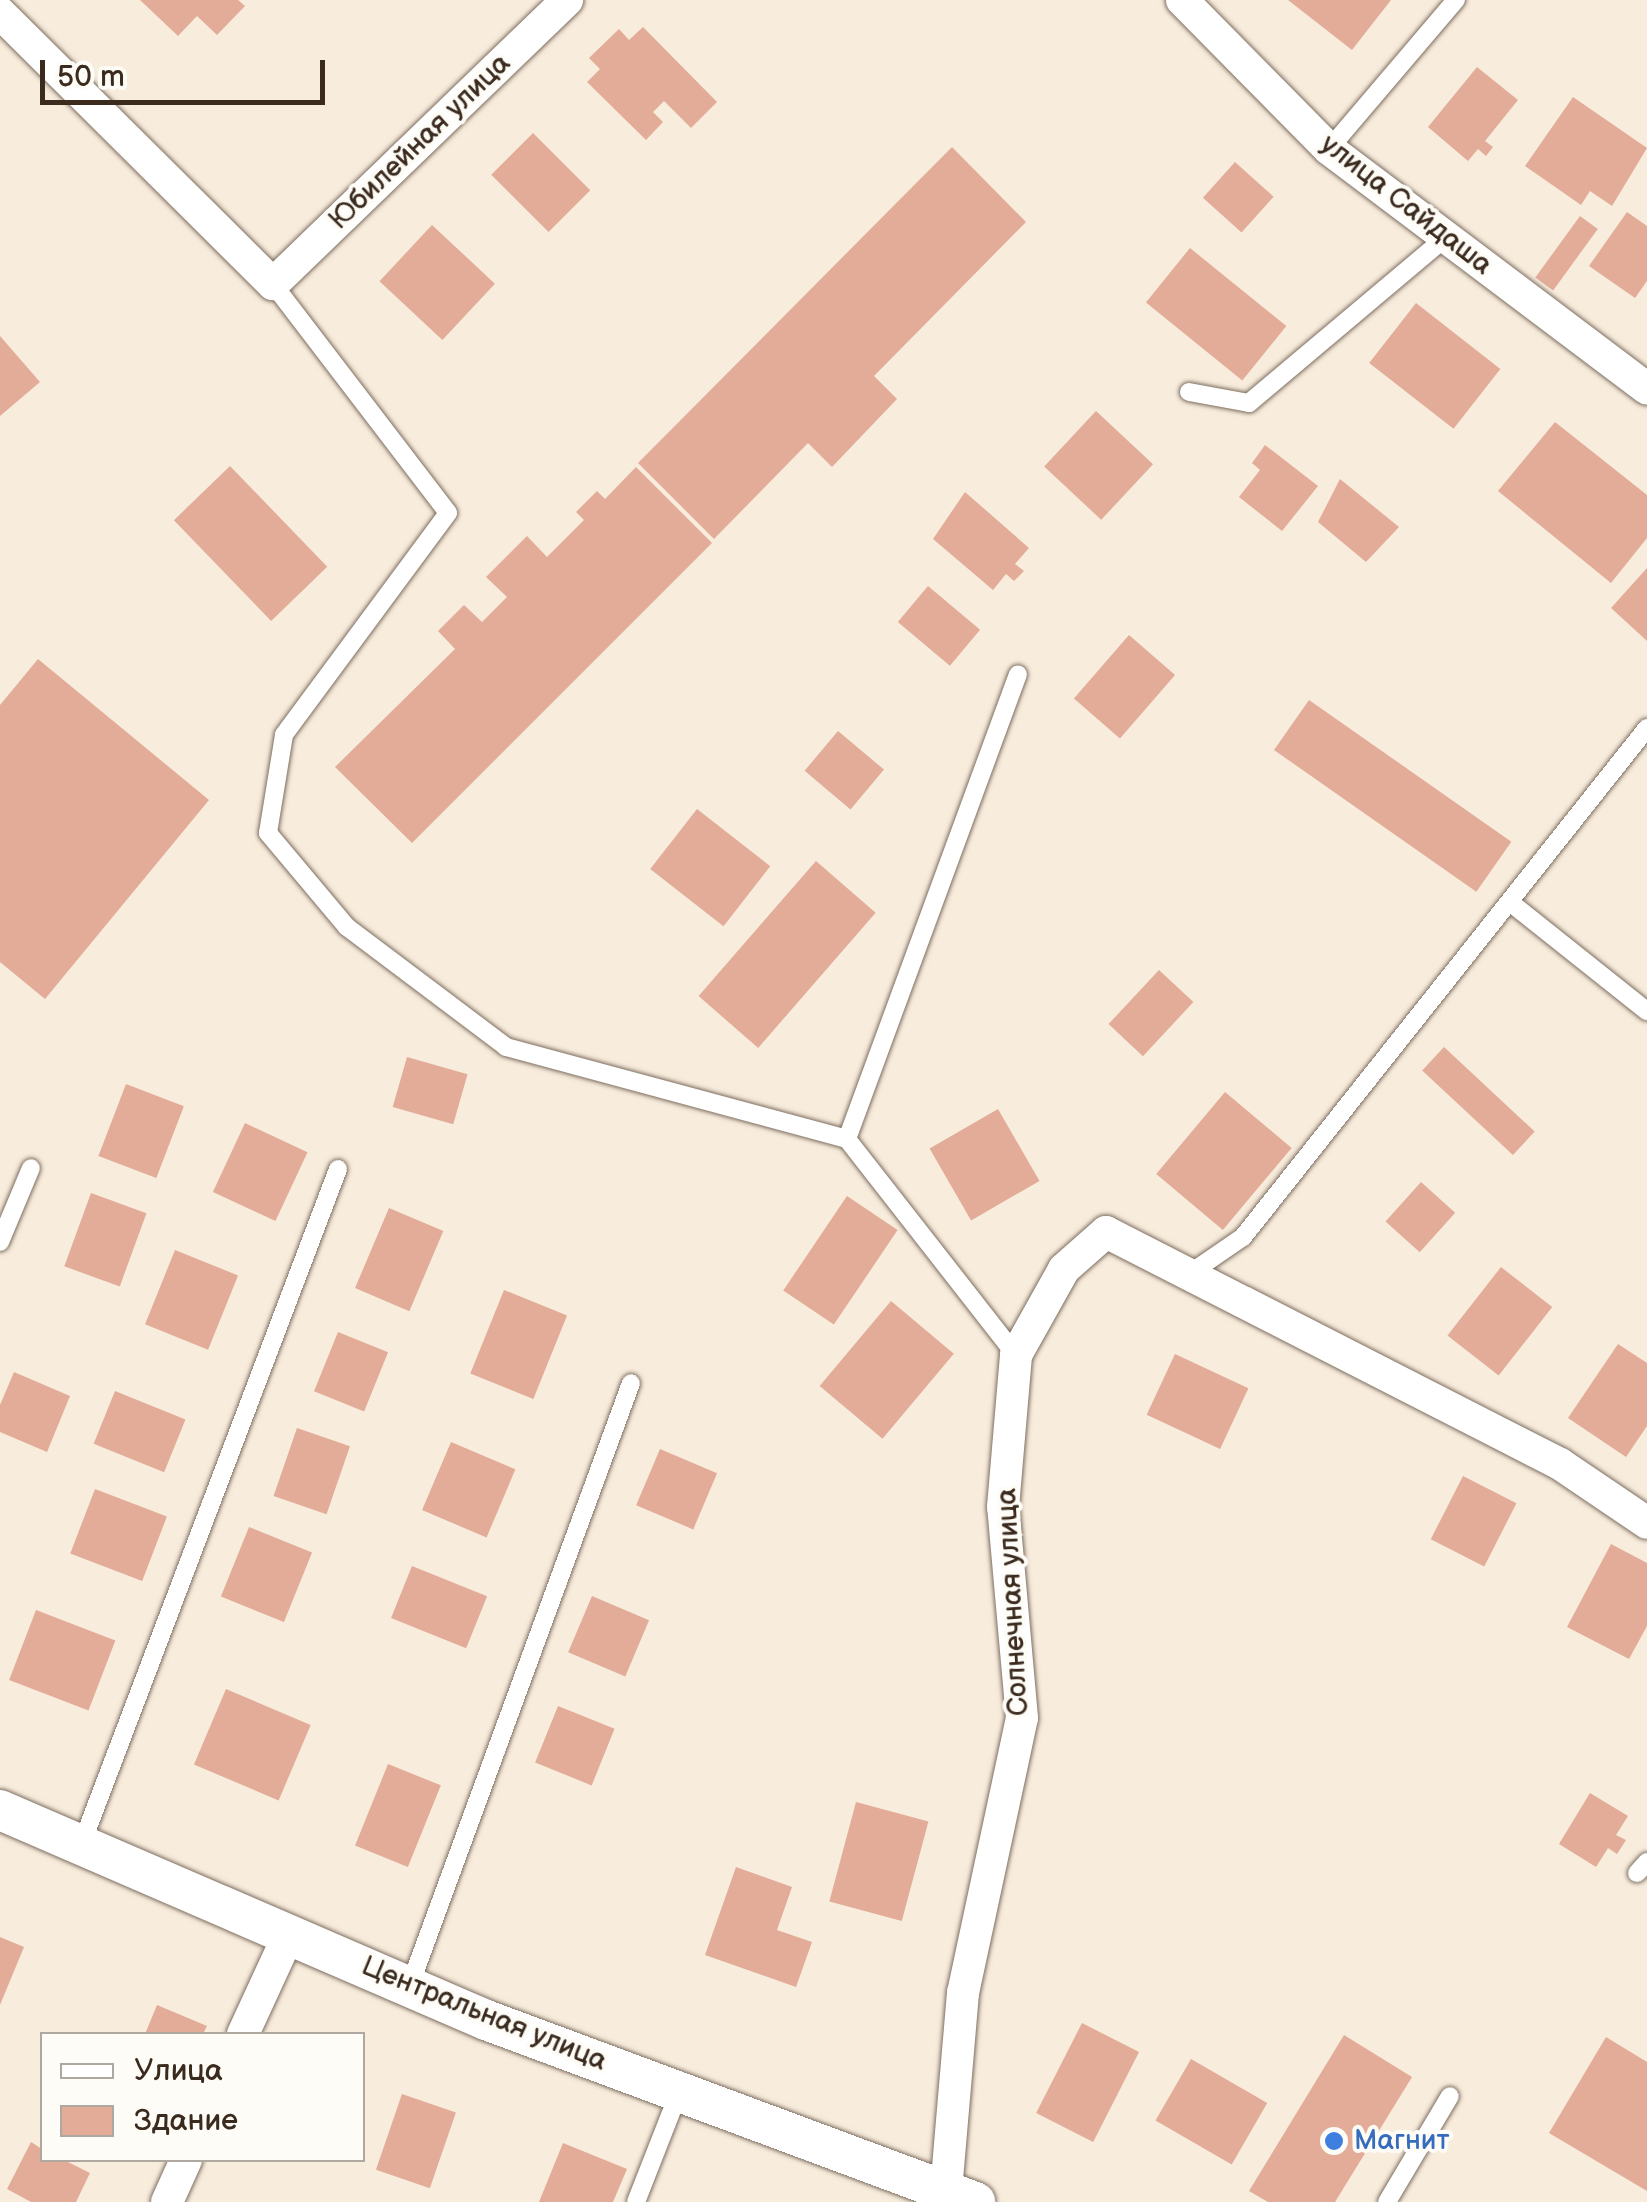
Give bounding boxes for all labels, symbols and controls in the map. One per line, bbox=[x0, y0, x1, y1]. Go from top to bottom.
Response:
scale bar bbox=[45, 40, 330, 102]
street label: Юбилейная улица bbox=[322, 47, 518, 237]
text: 50 m bbox=[57, 59, 125, 95]
street label: улица Сайдаша bbox=[1314, 128, 1498, 282]
street label: Солнечная улица bbox=[990, 1487, 1036, 1717]
street label: Центральная улица bbox=[357, 1950, 611, 2078]
legend bbox=[40, 2032, 365, 2162]
text: Улица bbox=[134, 2053, 223, 2089]
text: Здание bbox=[134, 2103, 238, 2139]
place label: Магнит bbox=[1354, 2124, 1449, 2158]
marker: Магнит bbox=[1323, 2130, 1345, 2152]

